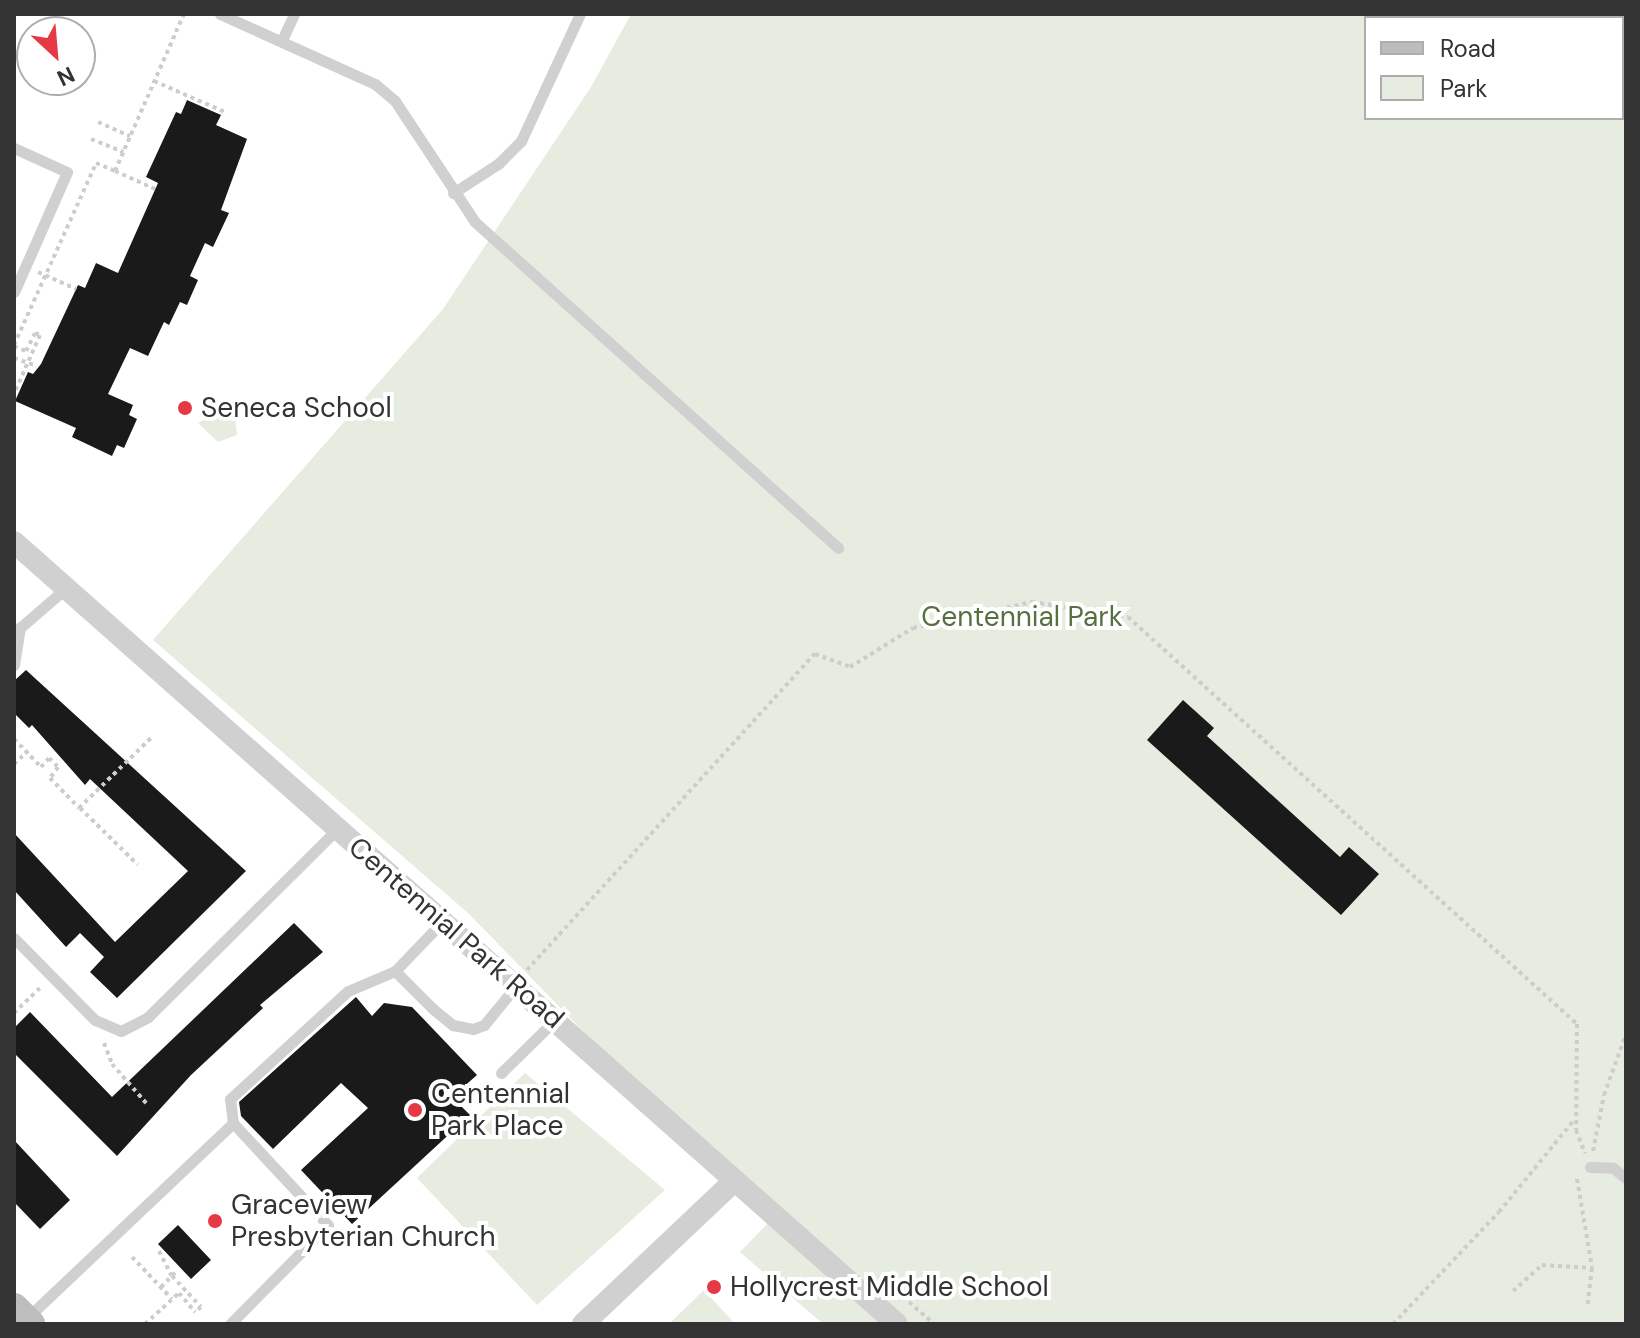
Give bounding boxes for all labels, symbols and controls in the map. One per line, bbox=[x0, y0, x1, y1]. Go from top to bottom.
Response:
north arrow bbox=[16, 16, 96, 96]
legend bbox=[1364, 16, 1624, 120]
text: Road bbox=[1440, 33, 1496, 64]
text: N bbox=[52, 60, 79, 93]
text: Park bbox=[1440, 73, 1487, 104]
place label: Seneca School bbox=[201, 391, 392, 425]
marker: Seneca School bbox=[176, 399, 194, 417]
park label: Centennial Park bbox=[921, 600, 1123, 634]
street label: Centennial Park Road bbox=[341, 830, 571, 1036]
place label: Centennial Park Place bbox=[431, 1077, 570, 1143]
marker: Centennial Park Place bbox=[406, 1101, 424, 1119]
place label: Graceview Presbyterian Church bbox=[231, 1188, 495, 1254]
marker: Graceview Presbyterian Church bbox=[206, 1212, 224, 1230]
place label: Hollycrest Middle School bbox=[730, 1270, 1049, 1304]
marker: Hollycrest Middle School bbox=[705, 1278, 723, 1296]

